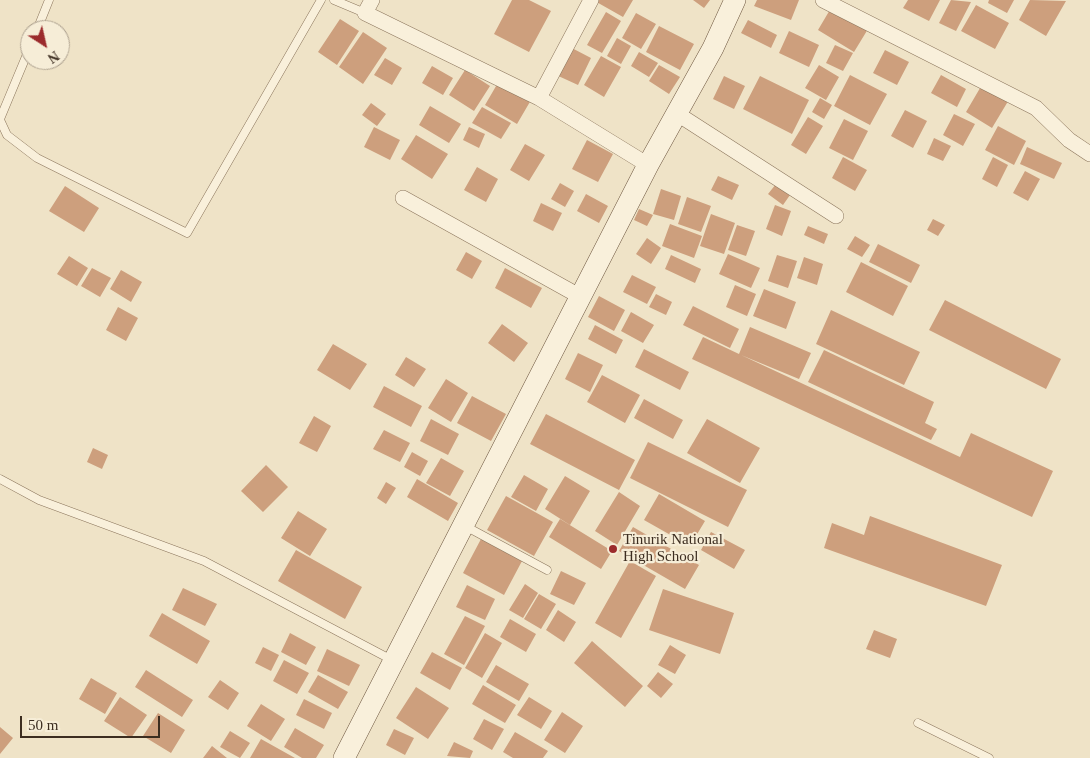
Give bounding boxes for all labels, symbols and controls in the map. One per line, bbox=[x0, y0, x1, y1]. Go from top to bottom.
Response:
north arrow bbox=[20, 20, 70, 70]
text: N bbox=[45, 48, 62, 66]
place label: Tinurik National High School bbox=[623, 531, 723, 566]
marker: Tinurik National High School bbox=[607, 543, 619, 555]
scale bar bbox=[22, 706, 162, 738]
text: 50 m bbox=[28, 717, 58, 733]

